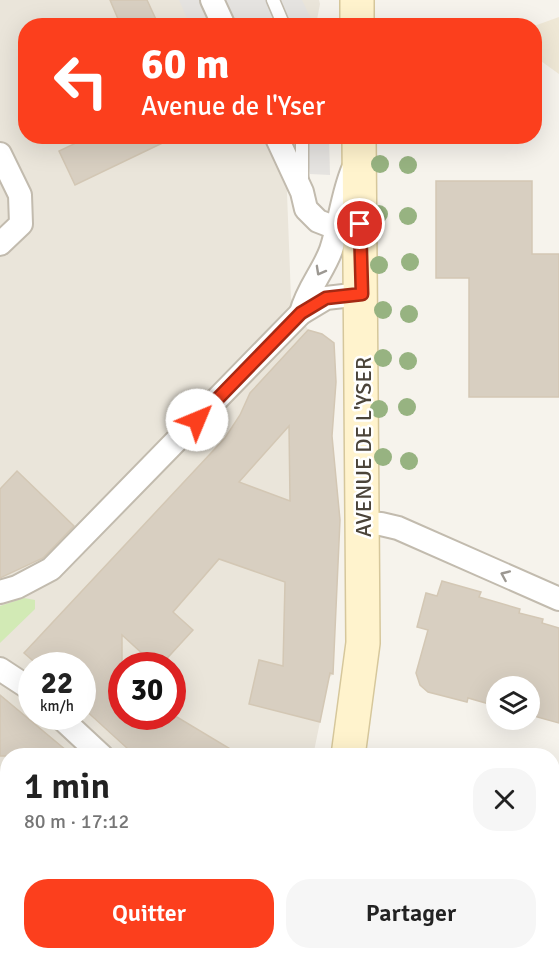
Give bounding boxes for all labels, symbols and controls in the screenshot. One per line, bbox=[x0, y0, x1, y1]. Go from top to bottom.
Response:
text: 60 m bbox=[141, 39, 230, 90]
icon: left bbox=[42, 42, 120, 120]
text: Avenue de l'Yser bbox=[141, 90, 325, 123]
pin bbox=[334, 198, 385, 249]
icon: arrive bbox=[343, 207, 376, 240]
one-way arrow bbox=[316, 265, 327, 275]
street label: AVENUE DE L'YSER bbox=[350, 357, 377, 537]
position arrow bbox=[165, 388, 229, 452]
one-way arrow bbox=[501, 571, 512, 583]
speed limit sign: 30 bbox=[108, 652, 186, 730]
text: 22 bbox=[41, 665, 73, 702]
map controls bbox=[486, 676, 540, 730]
button: layers bbox=[486, 676, 540, 730]
text: km/h bbox=[40, 697, 74, 715]
text: 1 min bbox=[24, 764, 110, 809]
button: close bbox=[473, 768, 536, 831]
text: 80 m · 17:12 bbox=[24, 809, 129, 834]
button: Quitter bbox=[24, 879, 274, 948]
button: Partager bbox=[286, 879, 536, 948]

